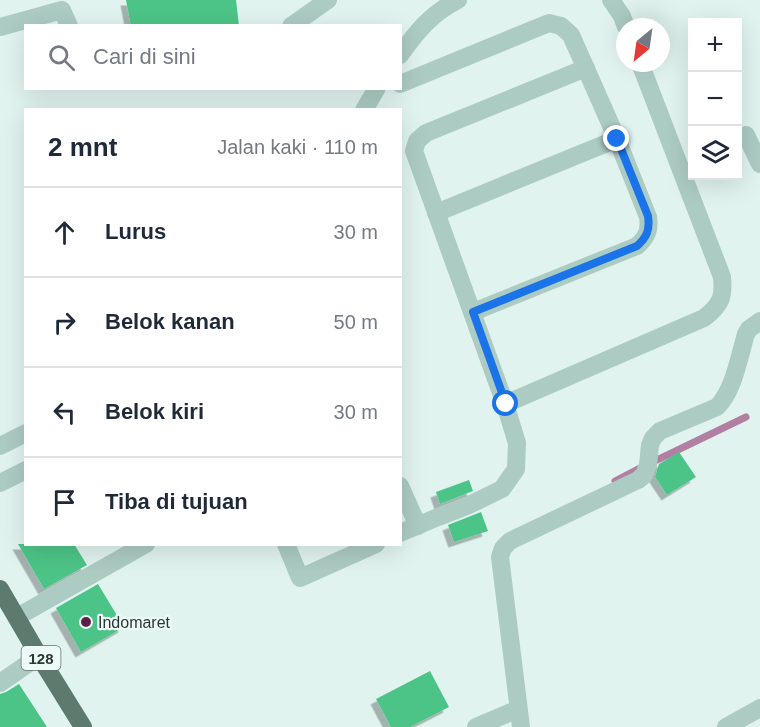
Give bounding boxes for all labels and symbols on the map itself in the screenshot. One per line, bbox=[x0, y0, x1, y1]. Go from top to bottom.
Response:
north arrow bbox=[616, 18, 670, 72]
route end bbox=[603, 125, 629, 151]
route start bbox=[492, 390, 518, 416]
place label: Indomaret bbox=[98, 614, 171, 631]
marker: Indomaret bbox=[79, 615, 93, 629]
road number: 128 bbox=[22, 646, 60, 670]

